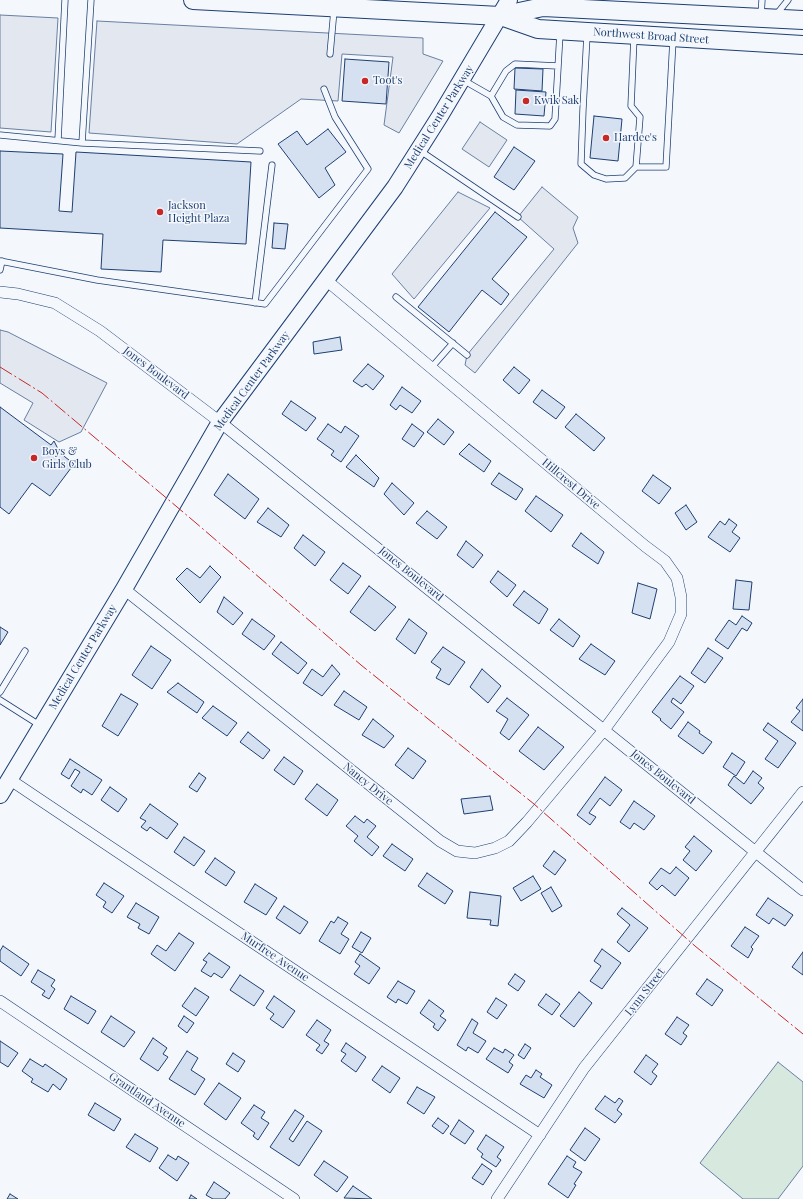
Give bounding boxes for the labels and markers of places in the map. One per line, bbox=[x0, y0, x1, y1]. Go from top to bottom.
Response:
place label: Toot's bbox=[373, 74, 402, 88]
marker: Toot's bbox=[360, 76, 370, 86]
place label: Kwik Sak bbox=[534, 94, 579, 108]
marker: Kwik Sak bbox=[521, 96, 531, 106]
place label: Hardee's bbox=[614, 131, 657, 145]
marker: Hardee's bbox=[601, 133, 611, 143]
place label: Jackson Height Plaza bbox=[168, 199, 230, 225]
marker: Jackson Height Plaza bbox=[155, 207, 165, 217]
place label: Boys & Girls Club bbox=[42, 445, 92, 471]
marker: Boys & Girls Club bbox=[29, 453, 39, 463]

